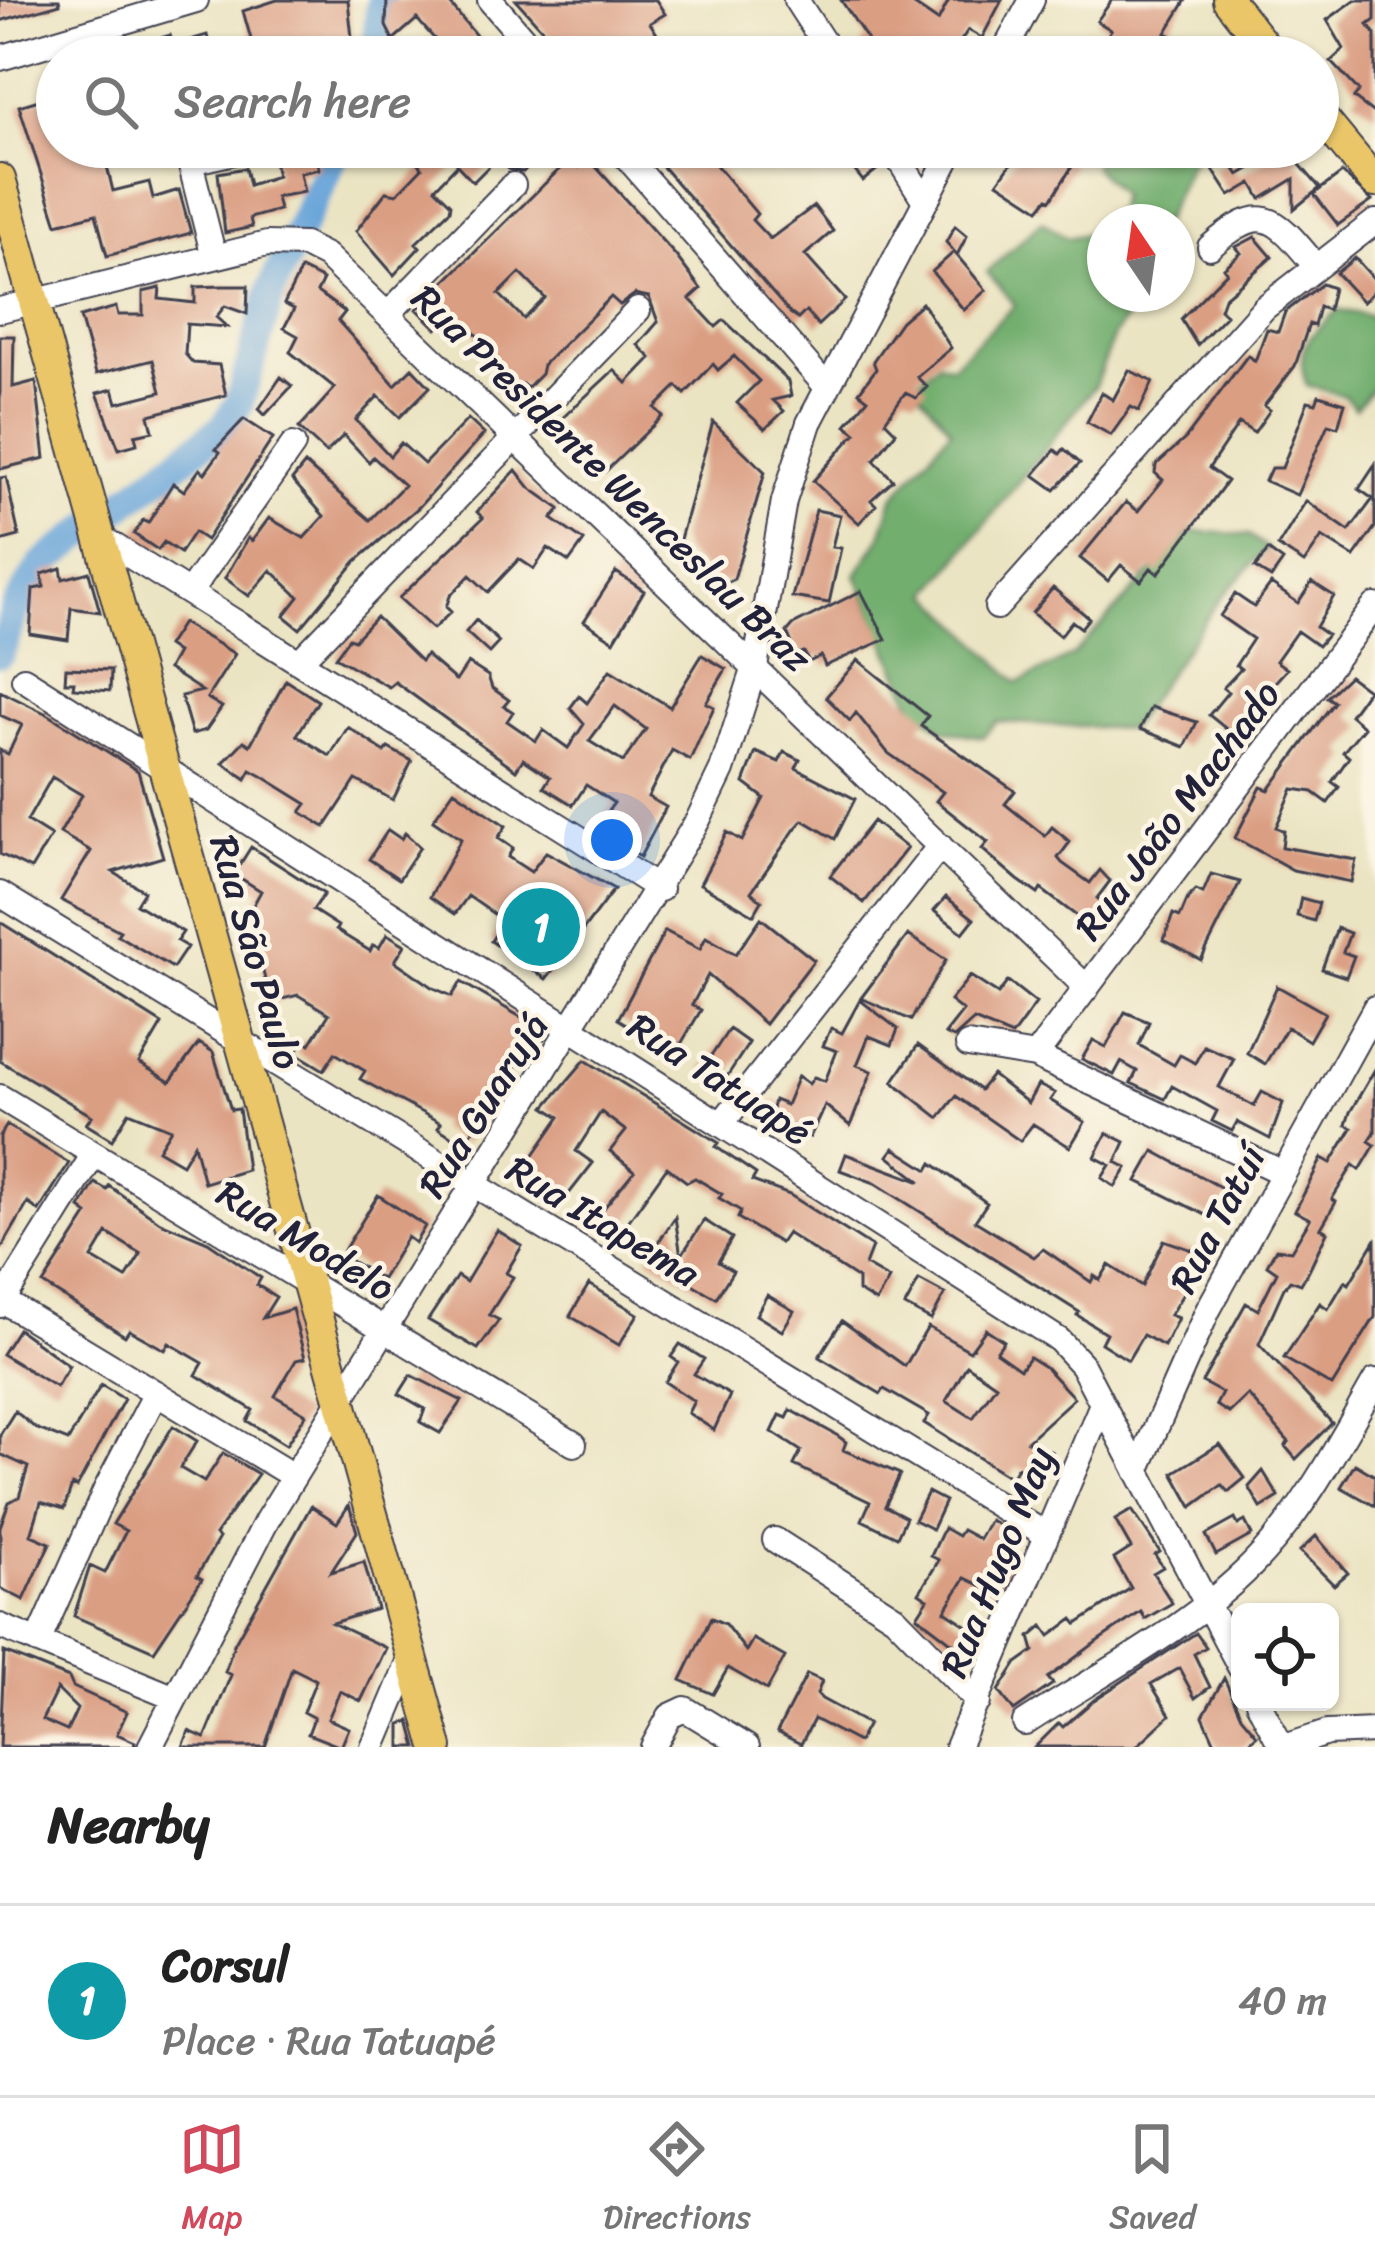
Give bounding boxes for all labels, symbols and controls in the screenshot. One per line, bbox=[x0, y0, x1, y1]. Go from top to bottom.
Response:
search box bbox=[36, 36, 1339, 168]
text: Search here bbox=[174, 62, 411, 142]
icon: search bbox=[78, 69, 144, 135]
north arrow bbox=[1087, 204, 1195, 312]
street label: Rua Presidente Wenceslau Braz bbox=[395, 267, 830, 690]
street label: Rua João Machado bbox=[1055, 665, 1299, 955]
your location bbox=[582, 810, 642, 870]
street label: Rua São Paulo bbox=[190, 827, 322, 1077]
pin: 1 bbox=[502, 882, 580, 972]
street label: Rua Tatuapé bbox=[613, 993, 827, 1165]
street label: Rua Guarujá bbox=[399, 998, 567, 1212]
street label: Rua Tatuí bbox=[1149, 1129, 1287, 1306]
street label: Rua Itapema bbox=[492, 1136, 714, 1307]
street label: Rua Modelo bbox=[203, 1159, 409, 1321]
street label: Rua Hugo May bbox=[919, 1435, 1075, 1688]
map controls bbox=[1231, 1603, 1339, 1711]
button: locate bbox=[1231, 1603, 1339, 1711]
text: Nearby bbox=[48, 1780, 209, 1870]
text: Corsul bbox=[162, 1926, 289, 2006]
text: 1 bbox=[79, 1966, 95, 2035]
text: 40 m bbox=[1238, 1966, 1327, 2035]
text: Place · Rua Tatuapé bbox=[162, 2006, 496, 2075]
tab: Map bbox=[179, 2116, 245, 2246]
tab: Directions bbox=[603, 2116, 751, 2246]
tab: Saved bbox=[1109, 2116, 1196, 2246]

